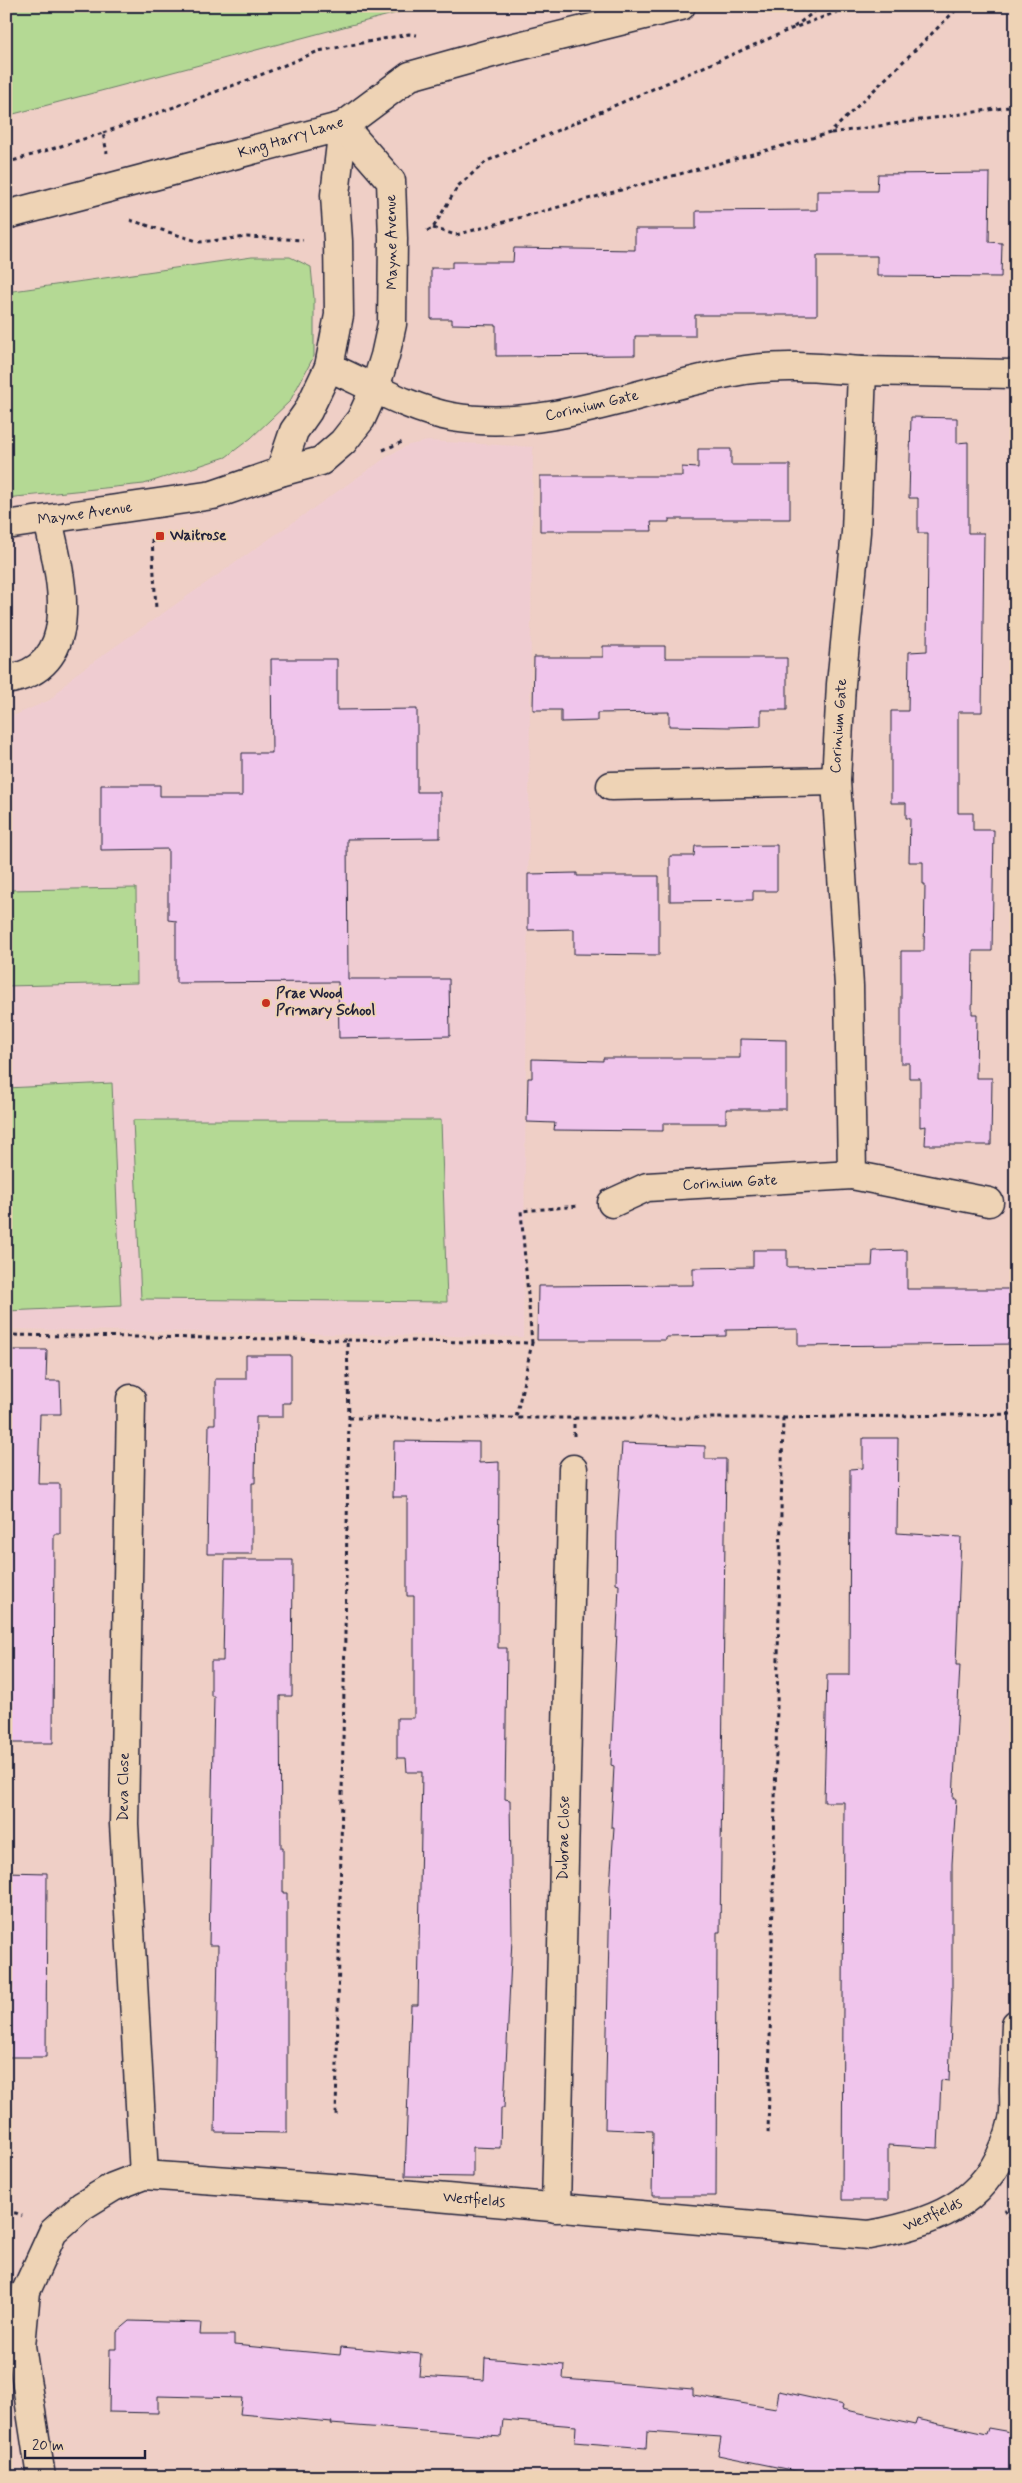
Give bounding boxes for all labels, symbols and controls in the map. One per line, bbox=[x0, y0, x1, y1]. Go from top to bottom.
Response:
street label: King Harry Lane bbox=[236, 112, 347, 165]
street label: Mayne Avenue bbox=[381, 194, 403, 290]
street label: Corinium Gate bbox=[543, 386, 641, 426]
street label: Mayne Avenue bbox=[36, 497, 134, 531]
place label: Waitrose bbox=[169, 526, 227, 546]
marker: Waitrose bbox=[154, 530, 166, 542]
street label: Corinium Gate bbox=[826, 678, 852, 774]
place label: Prae Wood Primary School bbox=[276, 984, 375, 1021]
marker: Prae Wood Primary School bbox=[260, 997, 272, 1009]
street label: Corinium Gate bbox=[682, 1171, 778, 1195]
street label: Deva Close bbox=[113, 1752, 135, 1822]
street label: Dubrae Close bbox=[553, 1795, 575, 1881]
street label: Westfields bbox=[442, 2187, 506, 2213]
street label: Westfields bbox=[900, 2193, 966, 2237]
scale bar bbox=[25, 2428, 145, 2460]
text: 20 m bbox=[32, 2436, 64, 2456]

